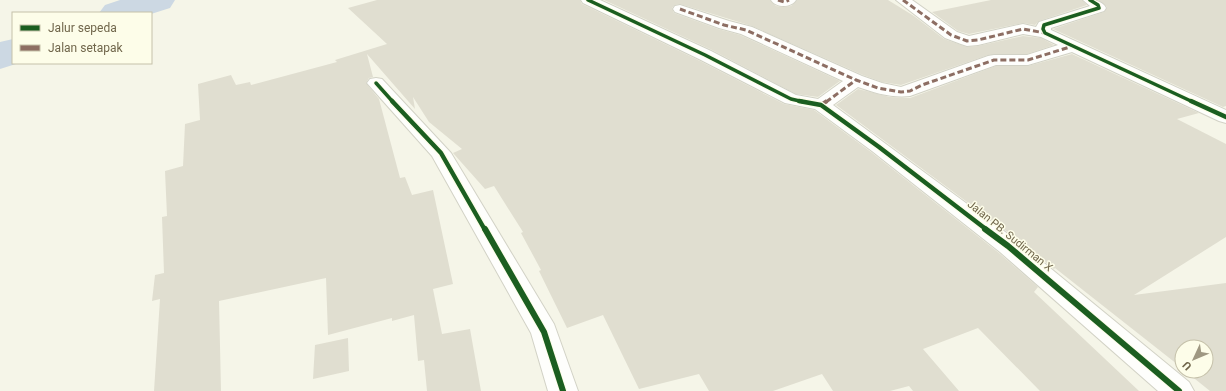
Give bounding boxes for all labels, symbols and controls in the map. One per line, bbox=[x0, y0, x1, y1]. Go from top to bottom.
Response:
legend bbox=[12, 12, 152, 64]
text: Jalur sepeda bbox=[48, 21, 117, 35]
text: Jalan setapak bbox=[48, 41, 123, 55]
street label: Jalan PB. Sudirman X bbox=[965, 198, 1055, 274]
north arrow bbox=[1174, 339, 1214, 379]
text: U bbox=[1180, 358, 1194, 373]

